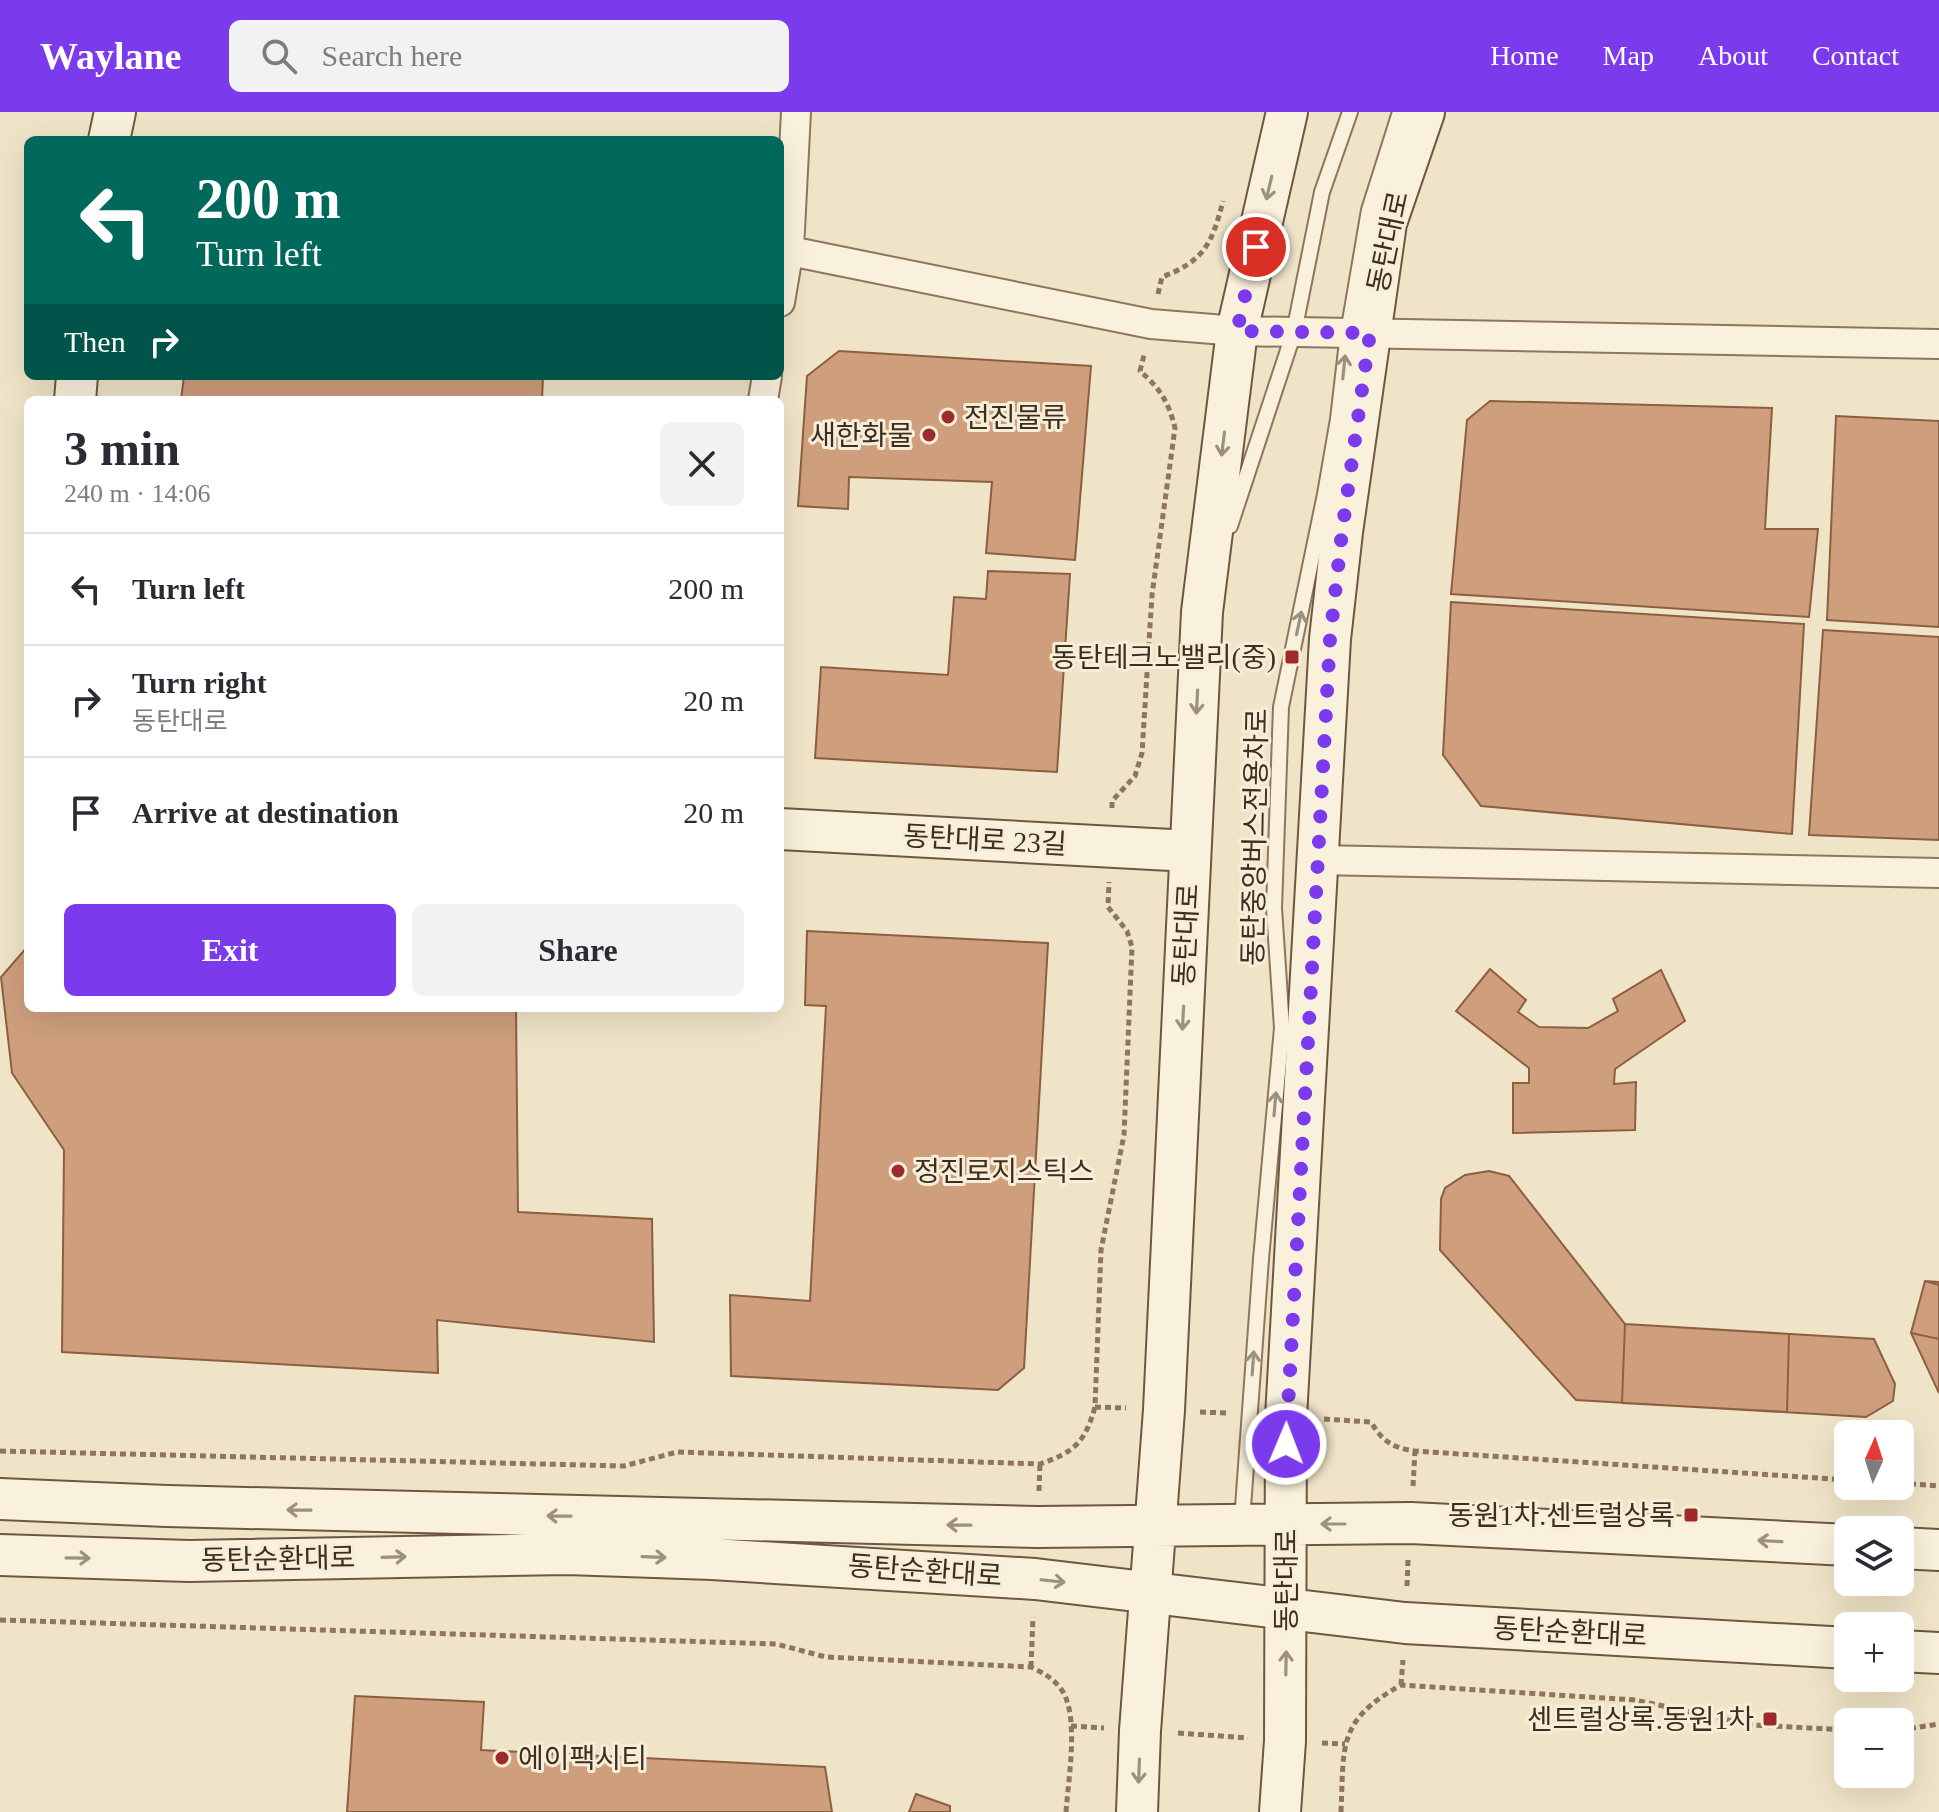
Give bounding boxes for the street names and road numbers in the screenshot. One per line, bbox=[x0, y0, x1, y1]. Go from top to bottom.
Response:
street label: 동탄대로 bbox=[1362, 188, 1414, 296]
street label: 동탄중앙버스전용차로 bbox=[1237, 708, 1273, 966]
street label: 동탄대로 23길 bbox=[902, 820, 1068, 860]
street label: 동탄대로 bbox=[1168, 883, 1204, 987]
street label: 동탄대로 bbox=[1271, 1528, 1302, 1632]
street label: 동탄순환대로 bbox=[200, 1542, 356, 1576]
street label: 동탄순환대로 bbox=[847, 1550, 1003, 1592]
street label: 동탄순환대로 bbox=[1492, 1612, 1648, 1652]

